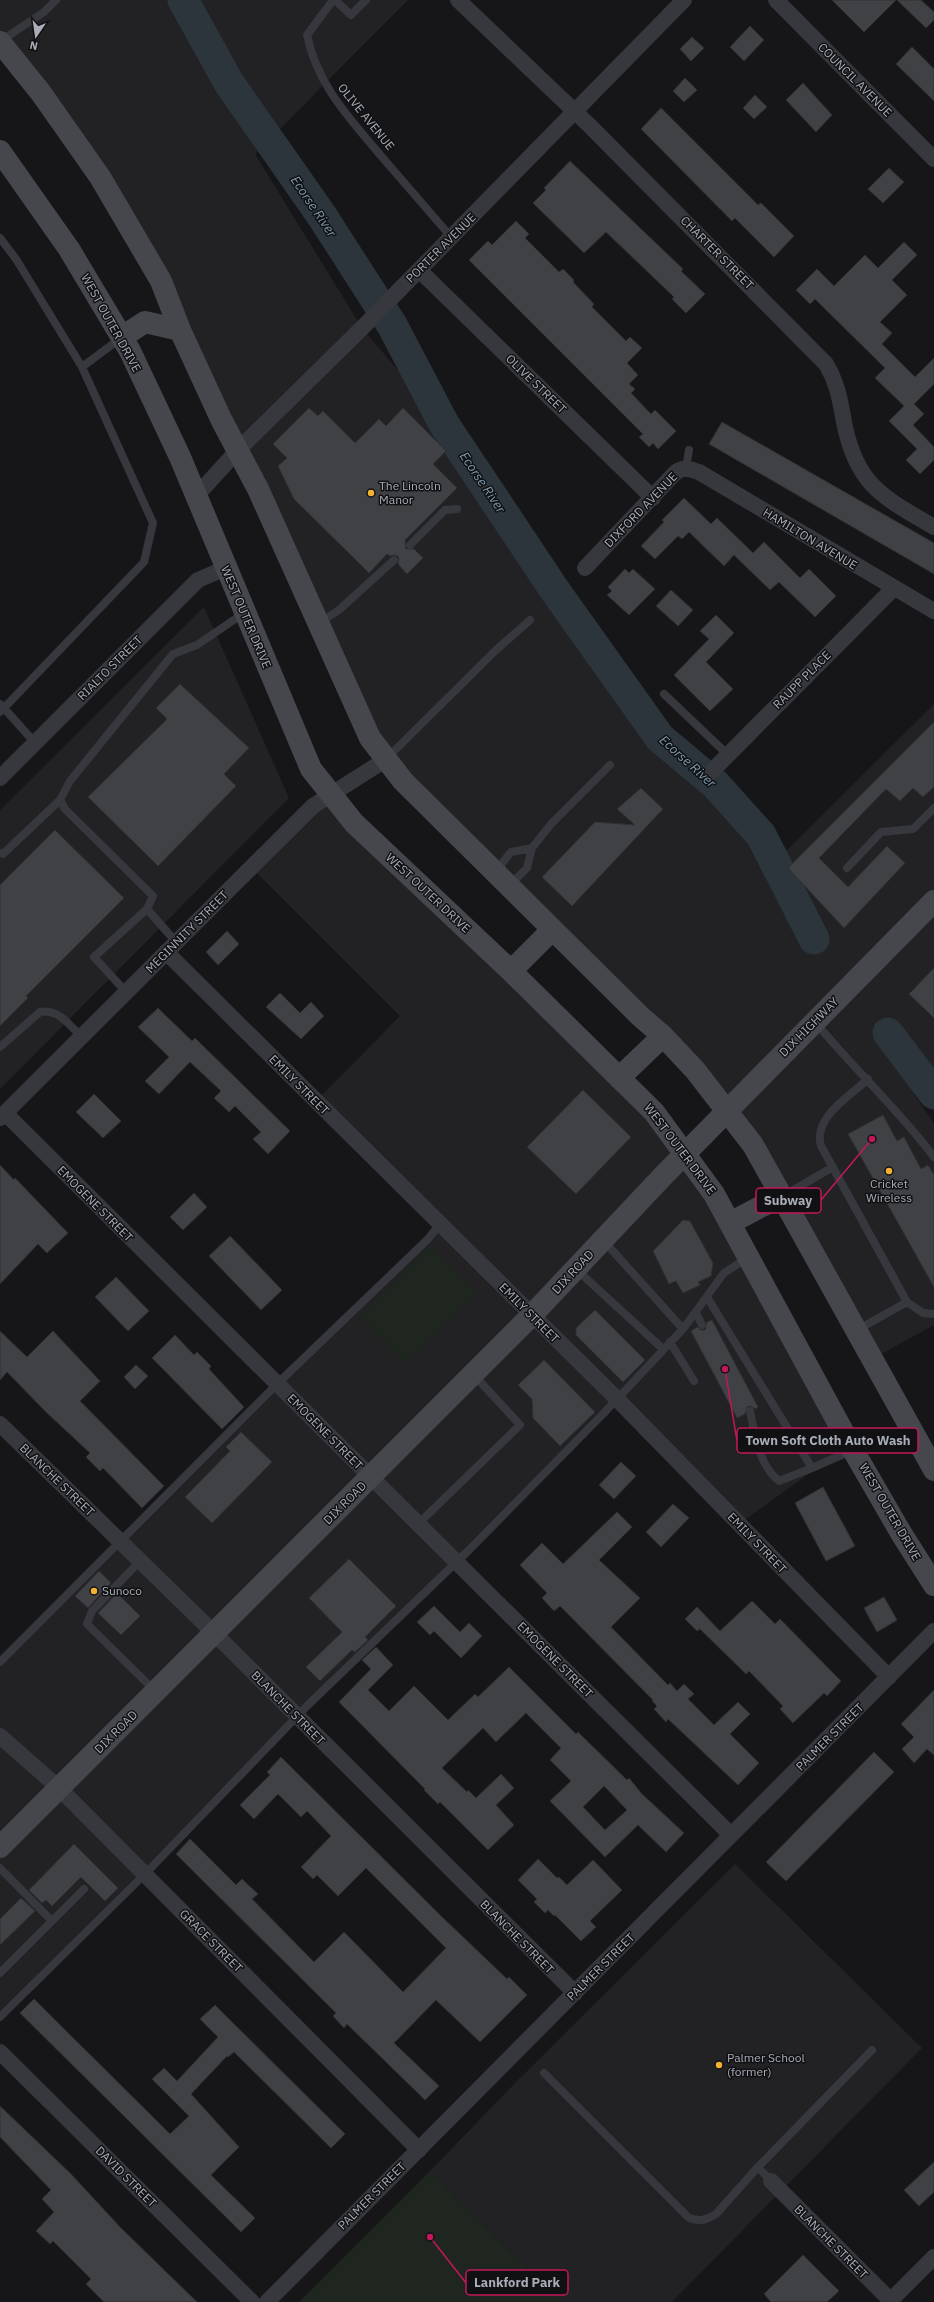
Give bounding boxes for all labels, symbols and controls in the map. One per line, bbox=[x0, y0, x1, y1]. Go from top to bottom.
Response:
north arrow bbox=[16, 16, 56, 56]
text: N bbox=[28, 38, 39, 53]
street label: COUNCIL AVENUE bbox=[815, 39, 896, 120]
street label: OLIVE AVENUE bbox=[335, 80, 398, 153]
water label: Ecorse River bbox=[287, 172, 341, 241]
street label: PORTER AVENUE bbox=[403, 210, 479, 286]
street label: CHARTER STREET bbox=[678, 213, 757, 293]
street label: WEST OUTER DRIVE bbox=[78, 271, 145, 375]
street label: OLIVE STREET bbox=[503, 351, 570, 416]
water label: Ecorse River bbox=[456, 448, 510, 517]
street label: DIXFORD AVENUE bbox=[601, 469, 680, 550]
place label: The Lincoln Manor bbox=[379, 478, 441, 507]
marker: The Lincoln Manor bbox=[366, 488, 376, 498]
street label: HAMILTON AVENUE bbox=[760, 504, 860, 573]
street label: WEST OUTER DRIVE bbox=[218, 563, 275, 670]
street label: RIALTO STREET bbox=[74, 632, 145, 703]
street label: RAUPP PLACE bbox=[769, 647, 834, 712]
water label: Ecorse River bbox=[656, 732, 720, 792]
street label: WEST OUTER DRIVE bbox=[383, 850, 474, 936]
street label: MEGINNITY STREET bbox=[142, 887, 231, 976]
street label: DIX HIGHWAY bbox=[776, 994, 842, 1060]
street label: EMILY STREET bbox=[266, 1051, 333, 1118]
street label: WEST OUTER DRIVE bbox=[641, 1100, 720, 1197]
street label: EMOGENE STREET bbox=[54, 1163, 136, 1245]
marker: Cricket Wireless bbox=[884, 1166, 894, 1176]
place label: Cricket Wireless bbox=[866, 1176, 912, 1205]
callout: Subway bbox=[756, 1188, 821, 1213]
text: Subway bbox=[764, 1192, 812, 1209]
street label: DIX ROAD bbox=[549, 1247, 597, 1297]
street label: EMILY STREET bbox=[496, 1279, 563, 1346]
street label: EMOGENE STREET bbox=[284, 1391, 366, 1473]
callout: Town Soft Cloth Auto Wash bbox=[737, 1428, 918, 1453]
text: Town Soft Cloth Auto Wash bbox=[745, 1432, 911, 1449]
street label: BLANCHE STREET bbox=[17, 1440, 98, 1519]
street label: WEST OUTER DRIVE bbox=[856, 1460, 924, 1563]
street label: DIX ROAD bbox=[320, 1478, 369, 1527]
street label: EMILY STREET bbox=[725, 1509, 790, 1576]
place label: Sunoco bbox=[102, 1583, 142, 1598]
marker: Sunoco bbox=[89, 1586, 99, 1596]
street label: EMOGENE STREET bbox=[514, 1619, 596, 1701]
street label: BLANCHE STREET bbox=[248, 1668, 328, 1748]
street label: PALMER STREET bbox=[793, 1699, 867, 1774]
street label: DIX ROAD bbox=[91, 1707, 140, 1756]
street label: BLANCHE STREET bbox=[477, 1897, 557, 1977]
street label: GRACE STREET bbox=[177, 1906, 246, 1975]
street label: PALMER STREET bbox=[564, 1929, 638, 2004]
place label: Palmer School (former) bbox=[727, 2050, 805, 2079]
marker: Palmer School (former) bbox=[714, 2060, 724, 2070]
street label: DAVID STREET bbox=[93, 2143, 160, 2210]
street label: PALMER STREET bbox=[335, 2158, 409, 2233]
street label: BLANCHE STREET bbox=[791, 2202, 871, 2282]
callout: Lankford Park bbox=[466, 2270, 568, 2295]
text: Lankford Park bbox=[474, 2274, 561, 2291]

